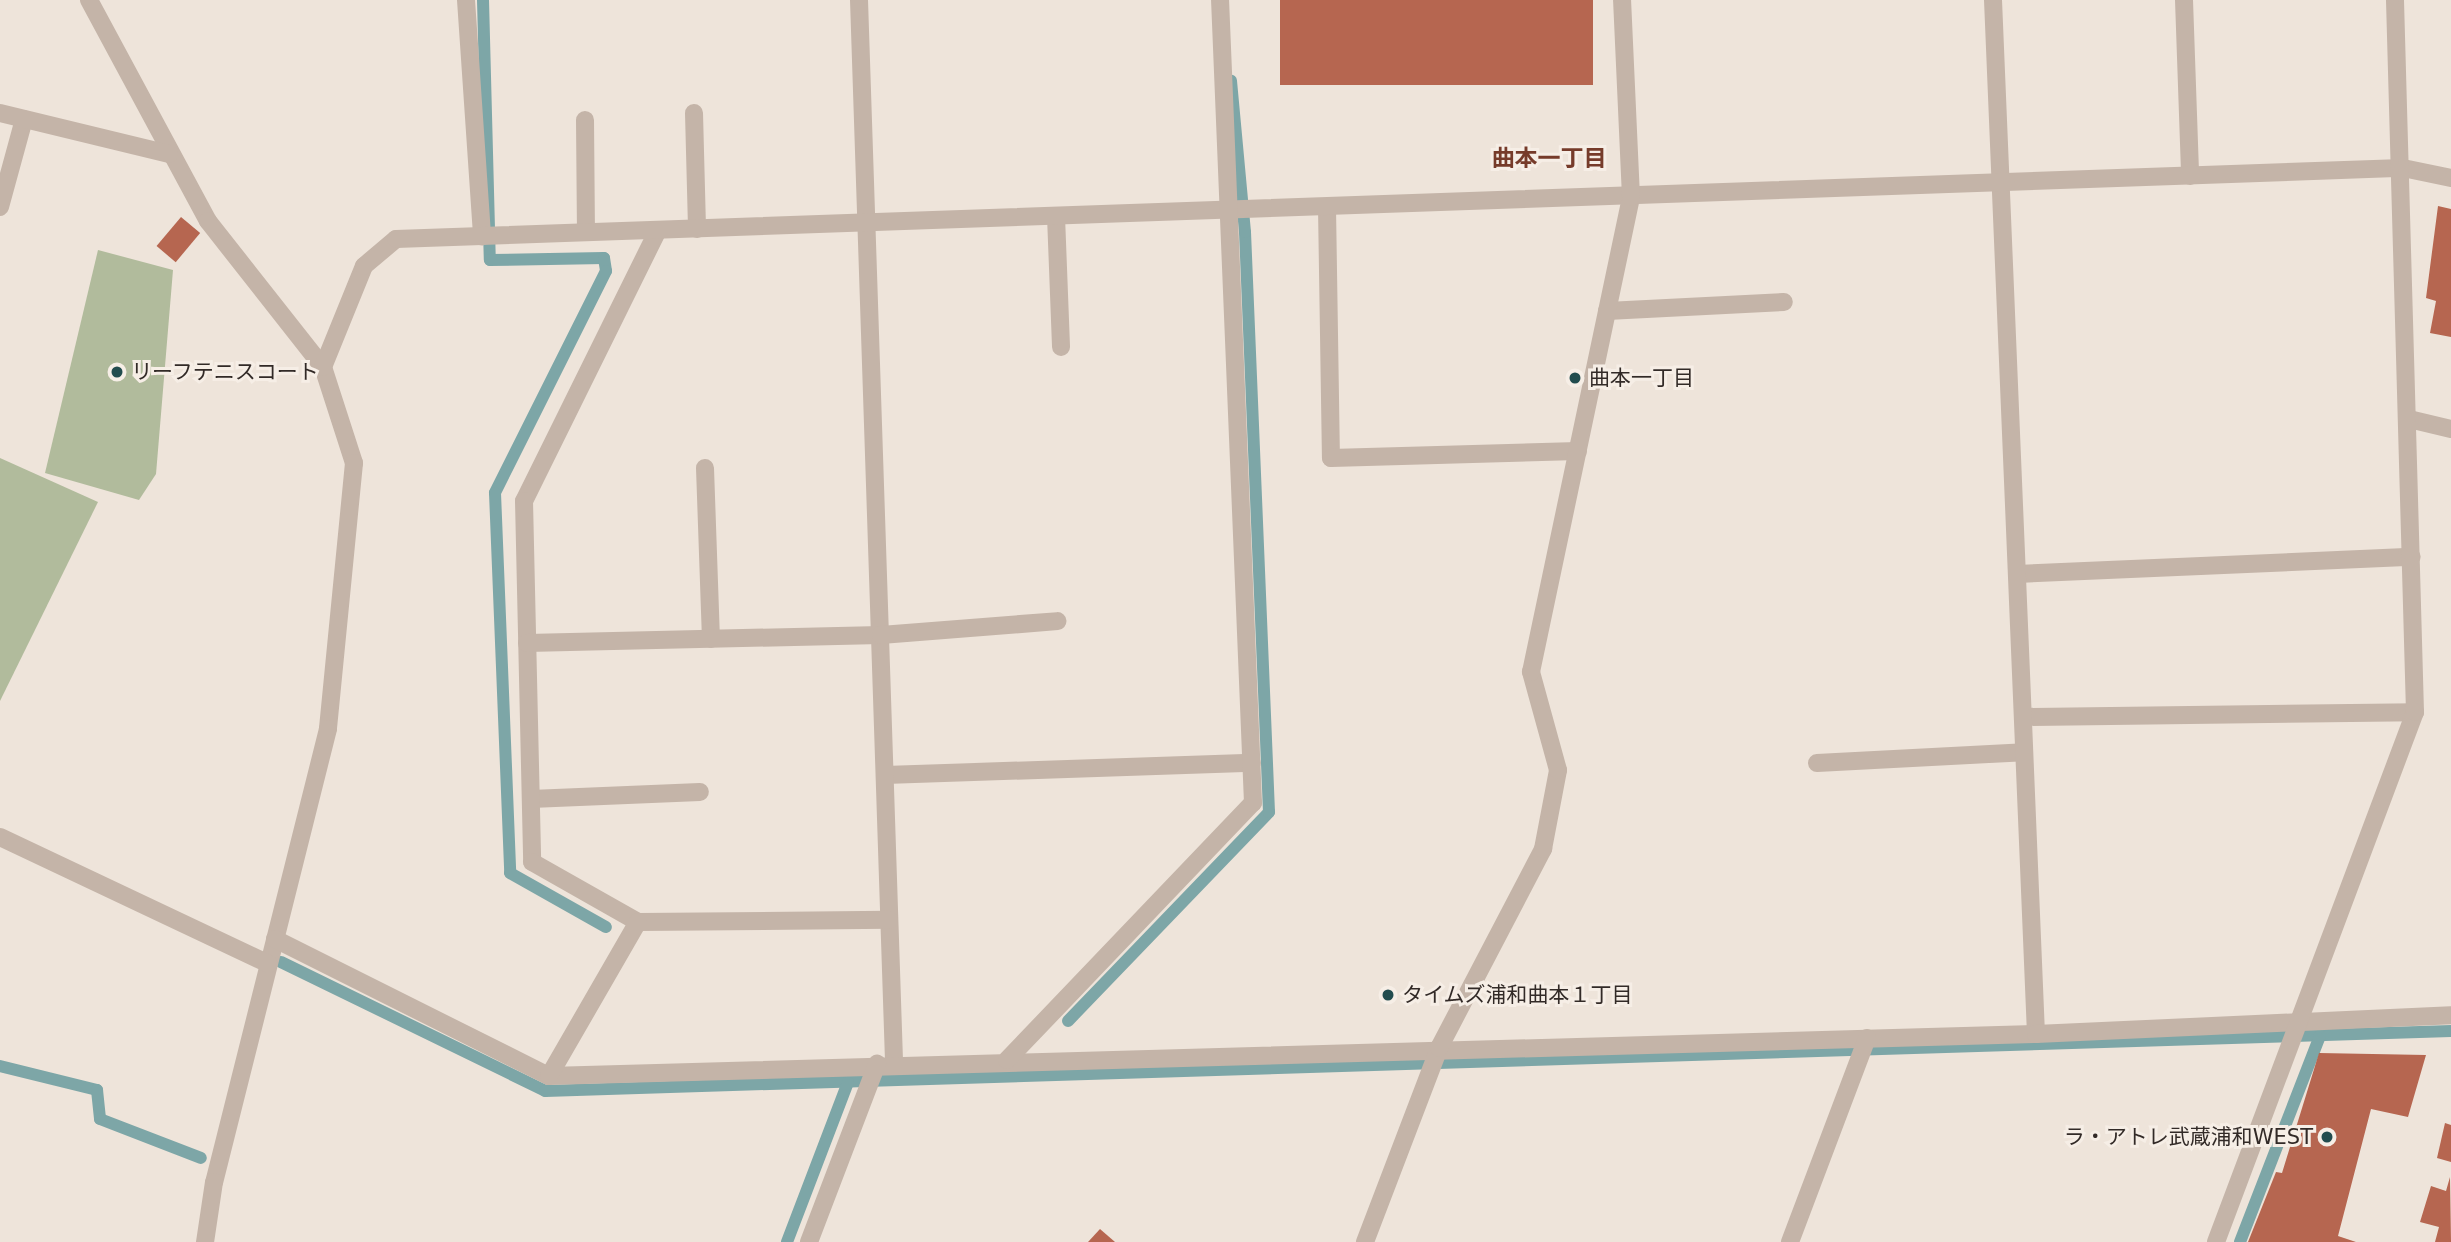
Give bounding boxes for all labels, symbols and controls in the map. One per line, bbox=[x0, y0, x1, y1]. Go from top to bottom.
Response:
district label: 曲本一丁目 bbox=[1492, 144, 1606, 172]
place label: リーフテニスコート bbox=[131, 359, 320, 385]
marker: リーフテニスコート bbox=[109, 364, 125, 380]
place label: 曲本一丁目 bbox=[1589, 365, 1694, 391]
marker: 曲本一丁目 bbox=[1567, 370, 1583, 386]
place label: タイムズ浦和曲本１丁目 bbox=[1402, 982, 1633, 1008]
marker: タイムズ浦和曲本１丁目 bbox=[1380, 987, 1396, 1003]
place label: ラ・アトレ武蔵浦和WEST bbox=[2064, 1124, 2313, 1150]
marker: ラ・アトレ武蔵浦和WEST bbox=[2319, 1129, 2335, 1145]

